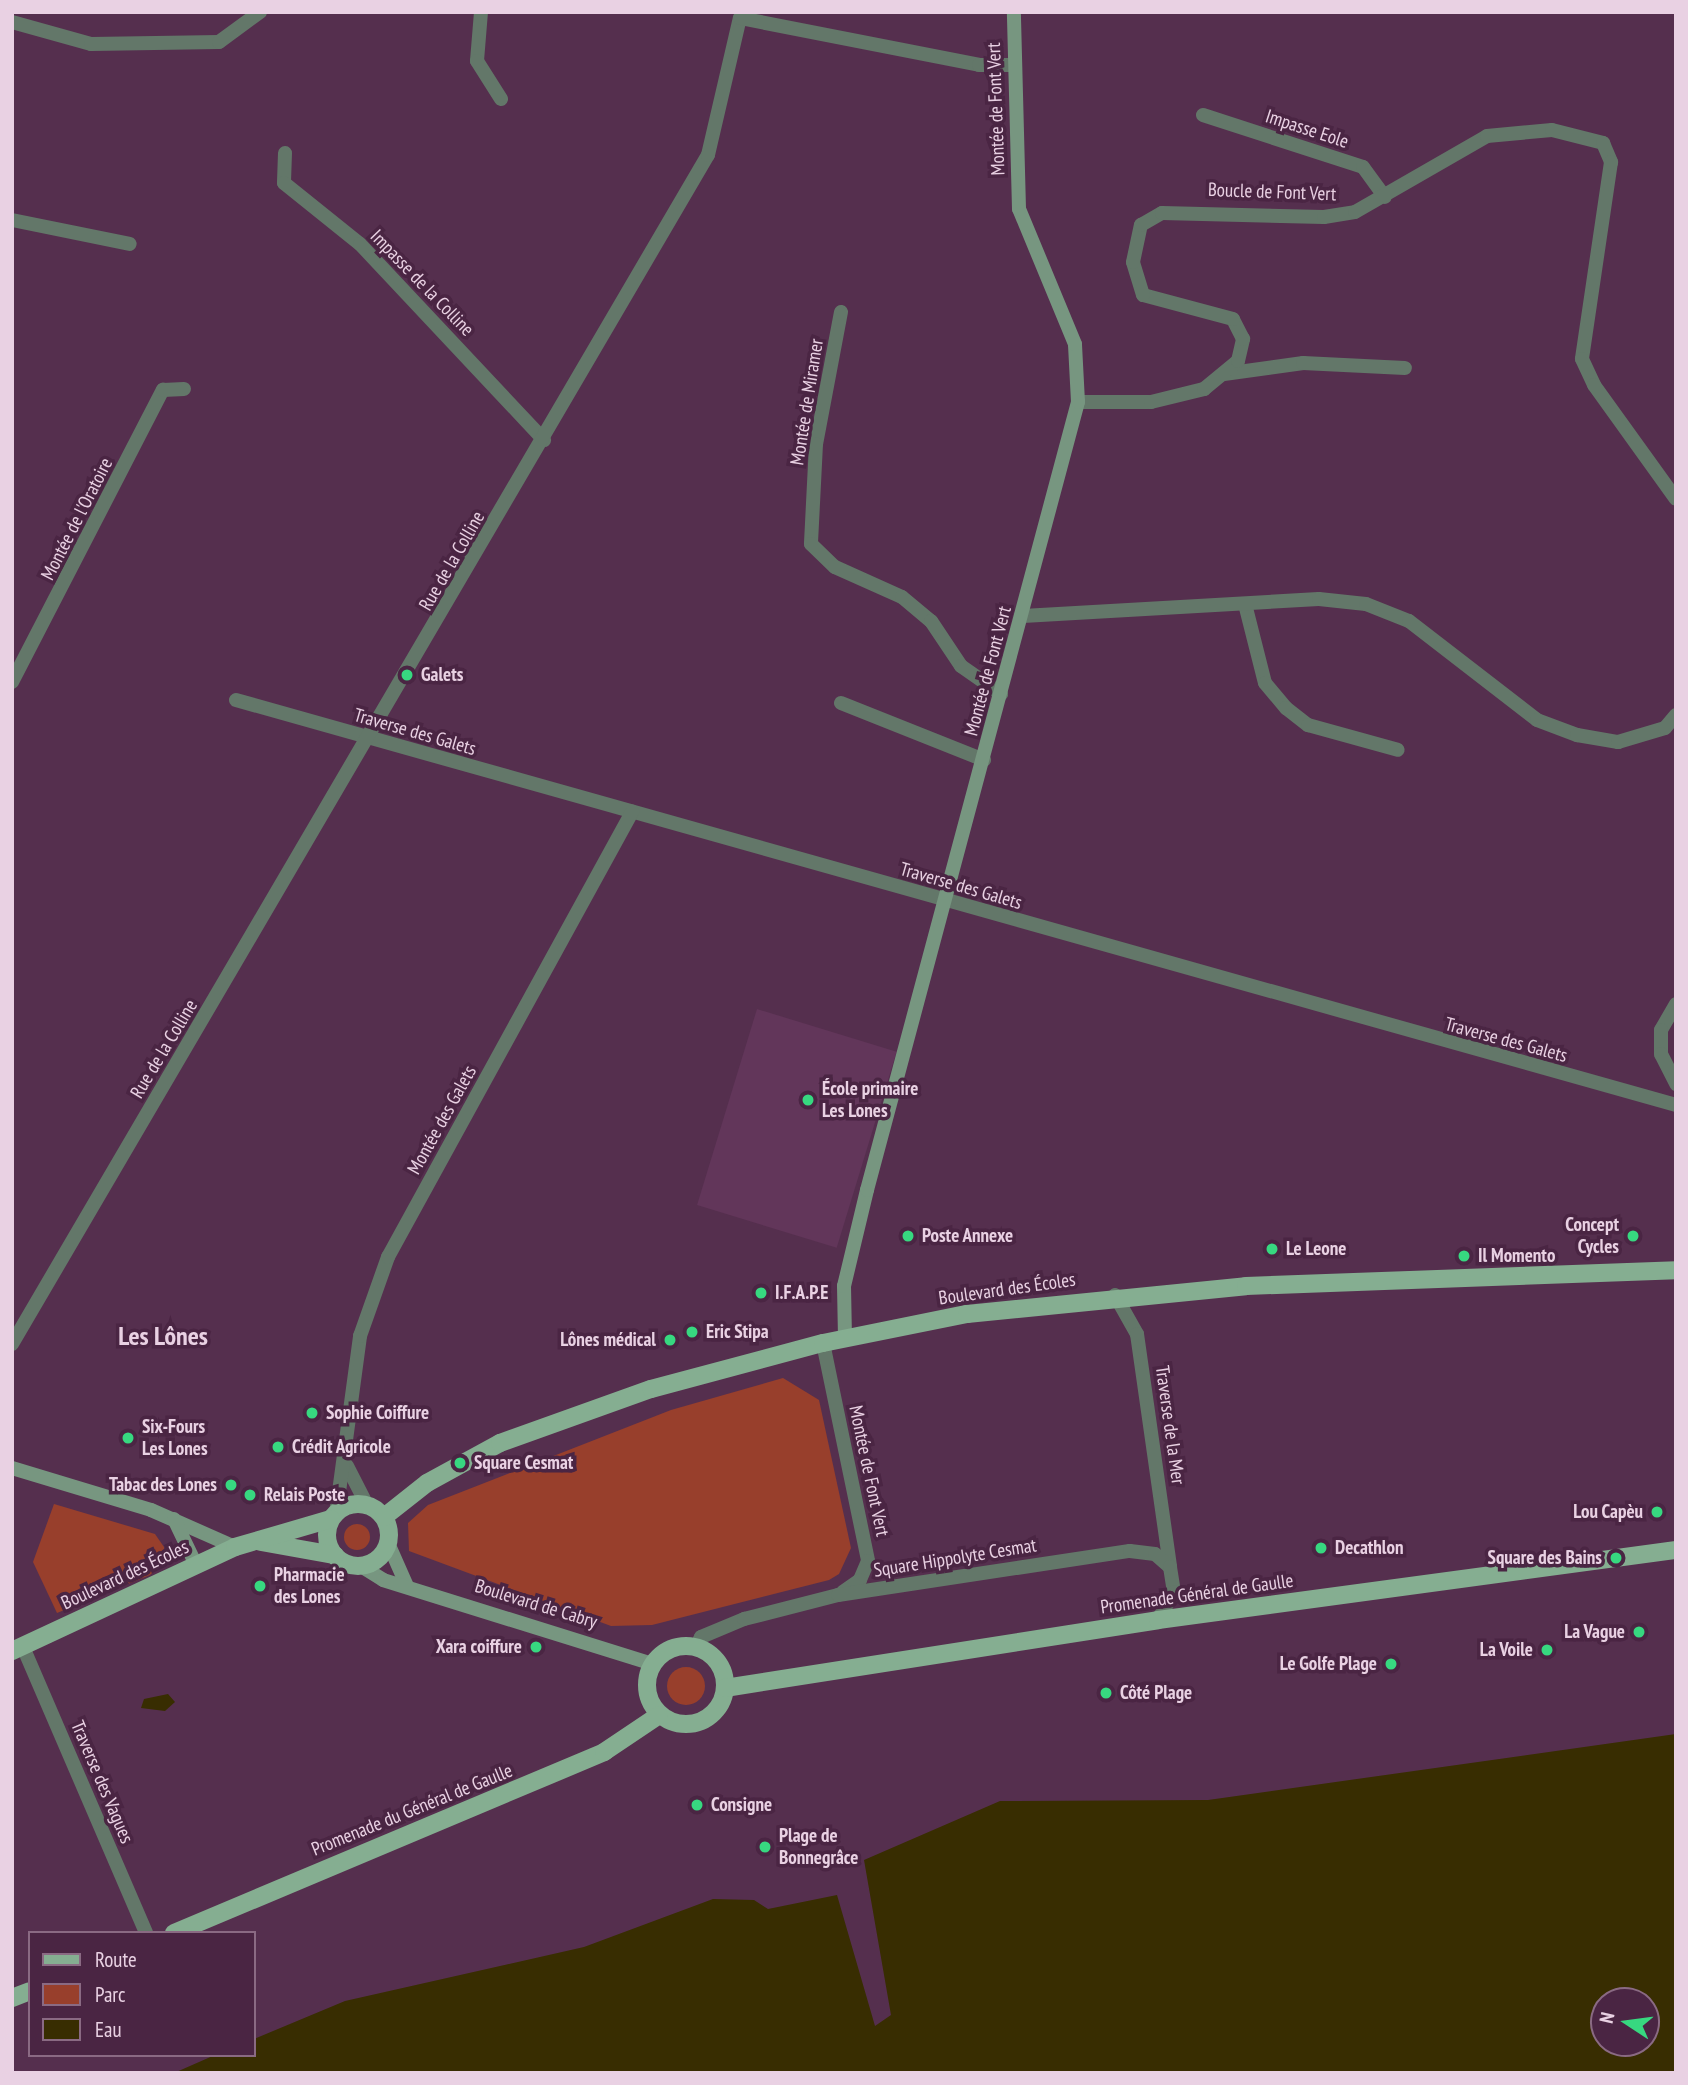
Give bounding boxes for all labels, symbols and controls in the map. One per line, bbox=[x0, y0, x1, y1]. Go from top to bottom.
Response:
street label: Montée de Font Vert bbox=[982, 42, 1010, 176]
street label: Impasse Eole bbox=[1263, 105, 1351, 153]
street label: Boucle de Font Vert bbox=[1207, 178, 1337, 206]
street label: Impasse de la Colline bbox=[365, 225, 479, 341]
street label: Montée de Miramer bbox=[786, 337, 828, 467]
street label: Montée de l'Oratoire bbox=[36, 454, 118, 584]
street label: Rue de la Colline bbox=[414, 507, 490, 615]
street label: Montée de Font Vert bbox=[960, 604, 1016, 738]
place label: Galets bbox=[421, 664, 463, 686]
marker: Galets bbox=[399, 667, 415, 683]
street label: Traverse des Galets bbox=[351, 704, 479, 760]
street label: Traverse des Galets bbox=[897, 858, 1025, 914]
street label: Rue de la Colline bbox=[126, 996, 202, 1102]
street label: Traverse des Galets bbox=[1442, 1013, 1570, 1067]
street label: Montée des Galets bbox=[403, 1062, 481, 1178]
place label: École primaire Les Lones bbox=[822, 1078, 918, 1122]
marker: École primaire Les Lones bbox=[800, 1092, 816, 1108]
place label: Concept Cycles bbox=[1565, 1214, 1619, 1258]
place label: Poste Annexe bbox=[922, 1225, 1014, 1247]
marker: Poste Annexe bbox=[900, 1228, 916, 1244]
marker: Concept Cycles bbox=[1625, 1228, 1641, 1244]
place label: Le Leone bbox=[1286, 1238, 1346, 1260]
marker: Le Leone bbox=[1264, 1241, 1280, 1257]
place label: Il Momento bbox=[1478, 1245, 1555, 1267]
marker: Il Momento bbox=[1456, 1248, 1472, 1264]
street label: Boulevard des Écoles bbox=[937, 1268, 1077, 1310]
place label: I.F.A.P.E bbox=[775, 1282, 829, 1304]
marker: I.F.A.P.E bbox=[753, 1285, 769, 1301]
district label: Les Lônes bbox=[118, 1320, 208, 1352]
place label: Eric Stipa bbox=[706, 1321, 769, 1343]
marker: Eric Stipa bbox=[684, 1324, 700, 1340]
place label: Lônes médical bbox=[560, 1329, 656, 1351]
marker: Lônes médical bbox=[662, 1332, 678, 1348]
street label: Traverse de la Mer bbox=[1150, 1364, 1190, 1486]
place label: Sophie Coiffure bbox=[326, 1402, 429, 1424]
street label: Montée de Font Vert bbox=[844, 1403, 894, 1539]
marker: Sophie Coiffure bbox=[304, 1405, 320, 1421]
place label: Six-Fours Les Lones bbox=[142, 1416, 208, 1460]
marker: Six-Fours Les Lones bbox=[120, 1430, 136, 1446]
place label: Crédit Agricole bbox=[292, 1436, 391, 1458]
marker: Crédit Agricole bbox=[270, 1439, 286, 1455]
place label: Square Cesmat bbox=[474, 1452, 574, 1474]
marker: Square Cesmat bbox=[452, 1455, 468, 1471]
place label: Tabac des Lones bbox=[109, 1474, 217, 1496]
marker: Tabac des Lones bbox=[223, 1477, 239, 1493]
place label: Relais Poste bbox=[264, 1484, 345, 1506]
marker: Relais Poste bbox=[242, 1487, 258, 1503]
place label: Lou Capèu bbox=[1573, 1501, 1643, 1523]
marker: Lou Capèu bbox=[1649, 1504, 1665, 1520]
street label: Square Hippolyte Cesmat bbox=[872, 1534, 1038, 1582]
street label: Boulevard des Écoles bbox=[58, 1536, 192, 1614]
place label: Decathlon bbox=[1335, 1537, 1403, 1559]
marker: Decathlon bbox=[1313, 1540, 1329, 1556]
place label: Square des Bains bbox=[1488, 1547, 1602, 1569]
marker: Square des Bains bbox=[1608, 1550, 1624, 1566]
place label: Pharmacie des Lones bbox=[274, 1564, 345, 1608]
street label: Promenade Général de Gaulle bbox=[1099, 1569, 1295, 1619]
street label: Boulevard de Cabry bbox=[472, 1575, 600, 1633]
marker: Pharmacie des Lones bbox=[252, 1578, 268, 1594]
place label: La Vague bbox=[1564, 1621, 1625, 1643]
marker: La Vague bbox=[1631, 1624, 1647, 1640]
place label: Xara coiffure bbox=[436, 1636, 522, 1658]
marker: Xara coiffure bbox=[528, 1639, 544, 1655]
place label: La Voile bbox=[1479, 1639, 1533, 1661]
marker: La Voile bbox=[1539, 1642, 1555, 1658]
place label: Le Golfe Plage bbox=[1280, 1653, 1377, 1675]
marker: Le Golfe Plage bbox=[1383, 1656, 1399, 1672]
place label: Côté Plage bbox=[1120, 1682, 1192, 1704]
marker: Côté Plage bbox=[1098, 1685, 1114, 1701]
street label: Traverse des Vagues bbox=[66, 1717, 138, 1847]
street label: Promenade du Général de Gaulle bbox=[308, 1759, 516, 1861]
place label: Consigne bbox=[711, 1794, 772, 1816]
marker: Consigne bbox=[689, 1797, 705, 1813]
place label: Plage de Bonnegrâce bbox=[779, 1825, 858, 1869]
marker: Plage de Bonnegrâce bbox=[757, 1839, 773, 1855]
legend bbox=[28, 1931, 256, 2057]
text: Route bbox=[95, 1946, 137, 1973]
text: Parc bbox=[95, 1981, 126, 2008]
north arrow bbox=[1590, 1987, 1660, 2057]
text: N bbox=[1594, 2010, 1619, 2025]
text: Eau bbox=[95, 2016, 122, 2043]

